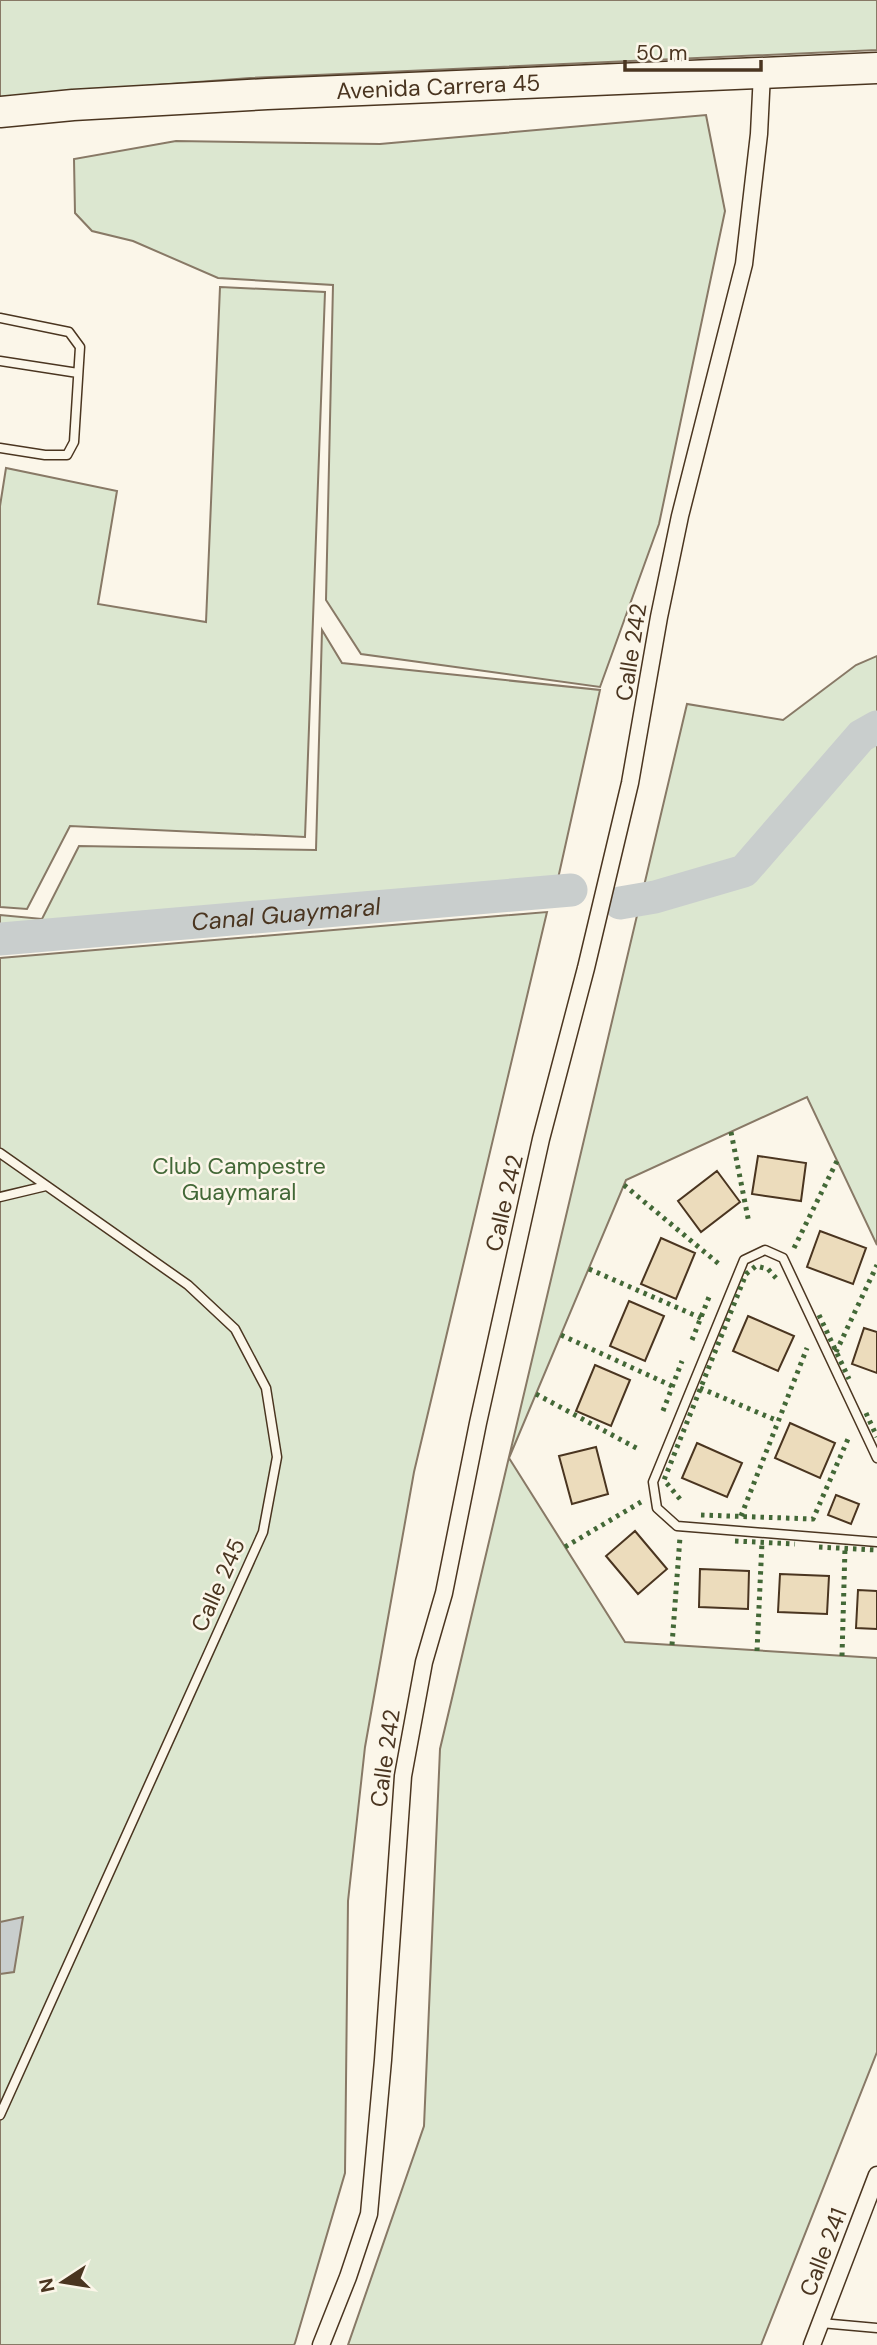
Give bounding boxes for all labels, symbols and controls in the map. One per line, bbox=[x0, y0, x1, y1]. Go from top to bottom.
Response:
scale bar bbox=[625, 28, 762, 72]
text: 50 m bbox=[636, 39, 687, 67]
street label: Avenida Carrera 45 bbox=[335, 67, 541, 106]
street label: Calle 242 bbox=[608, 601, 654, 703]
water label: Canal Guaymaral bbox=[190, 890, 382, 938]
park label: Club Campestre Guaymaral bbox=[152, 1151, 326, 1207]
street label: Calle 242 bbox=[478, 1152, 530, 1254]
street label: Calle 245 bbox=[184, 1534, 252, 1636]
street label: Calle 242 bbox=[363, 1707, 407, 1809]
street label: Calle 241 bbox=[792, 2203, 854, 2301]
north arrow bbox=[28, 2247, 98, 2317]
text: N bbox=[33, 2276, 61, 2295]

